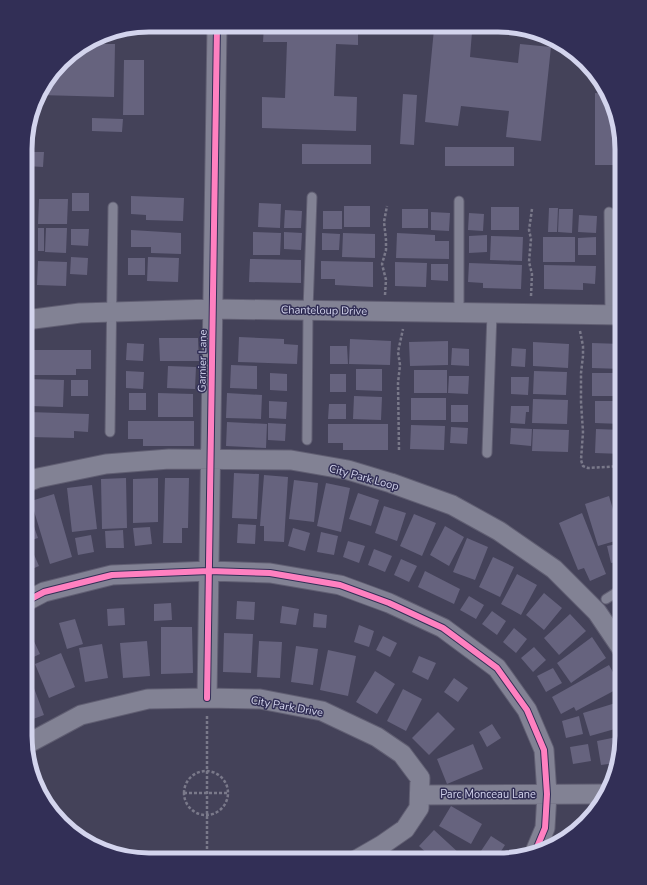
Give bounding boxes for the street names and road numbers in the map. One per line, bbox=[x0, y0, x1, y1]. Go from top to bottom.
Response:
street label: Chanteloup Drive bbox=[281, 302, 367, 319]
street label: Garnier Lane bbox=[194, 329, 211, 393]
street label: City Park Loop bbox=[327, 461, 400, 494]
street label: City Park Drive bbox=[250, 693, 324, 720]
street label: Parc Monceau Lane bbox=[440, 787, 536, 802]

